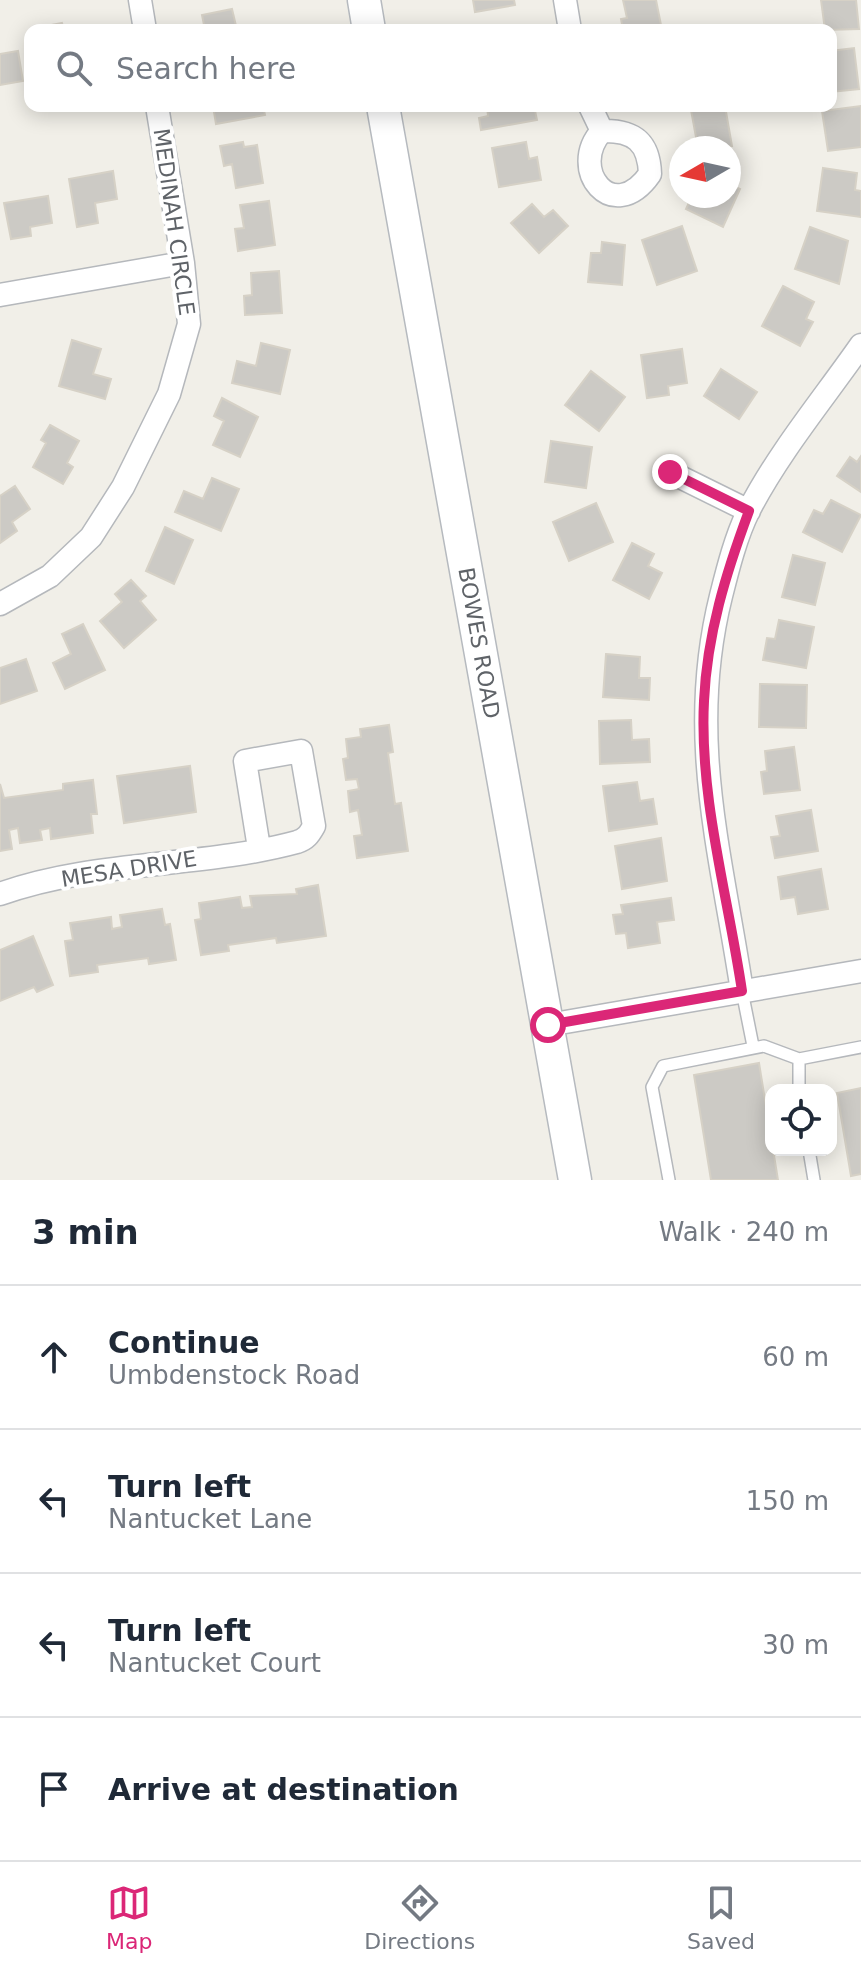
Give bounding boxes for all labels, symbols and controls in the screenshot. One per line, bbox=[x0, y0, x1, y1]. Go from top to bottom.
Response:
search box bbox=[24, 24, 837, 112]
icon: search bbox=[52, 46, 96, 90]
text: Search here bbox=[116, 51, 296, 86]
street label: MEDINAH CIRCLE bbox=[148, 127, 200, 317]
north arrow bbox=[669, 136, 741, 208]
route end bbox=[652, 454, 688, 490]
street label: BOWES ROAD bbox=[453, 566, 505, 720]
street label: MESA DRIVE bbox=[59, 846, 199, 892]
route start bbox=[530, 1007, 566, 1043]
map controls bbox=[765, 1084, 837, 1156]
button: locate bbox=[765, 1084, 837, 1156]
text: 3 min bbox=[32, 1212, 139, 1252]
text: Walk · 240 m bbox=[659, 1217, 829, 1247]
text: Continue bbox=[108, 1325, 260, 1360]
icon: ahead bbox=[32, 1335, 76, 1379]
text: 60 m bbox=[762, 1342, 829, 1372]
text: Umbdenstock Road bbox=[108, 1360, 360, 1390]
text: Turn left bbox=[108, 1469, 251, 1504]
icon: left bbox=[32, 1479, 76, 1523]
text: 150 m bbox=[746, 1486, 829, 1516]
text: Nantucket Lane bbox=[108, 1504, 312, 1534]
text: Turn left bbox=[108, 1613, 251, 1648]
icon: left bbox=[32, 1623, 76, 1667]
text: 30 m bbox=[762, 1630, 829, 1660]
text: Nantucket Court bbox=[108, 1648, 321, 1678]
icon: arrive bbox=[32, 1767, 76, 1811]
text: Arrive at destination bbox=[108, 1772, 459, 1807]
tab: Map bbox=[106, 1881, 152, 1954]
tab: Directions bbox=[364, 1881, 475, 1954]
tab: Saved bbox=[687, 1881, 755, 1954]

